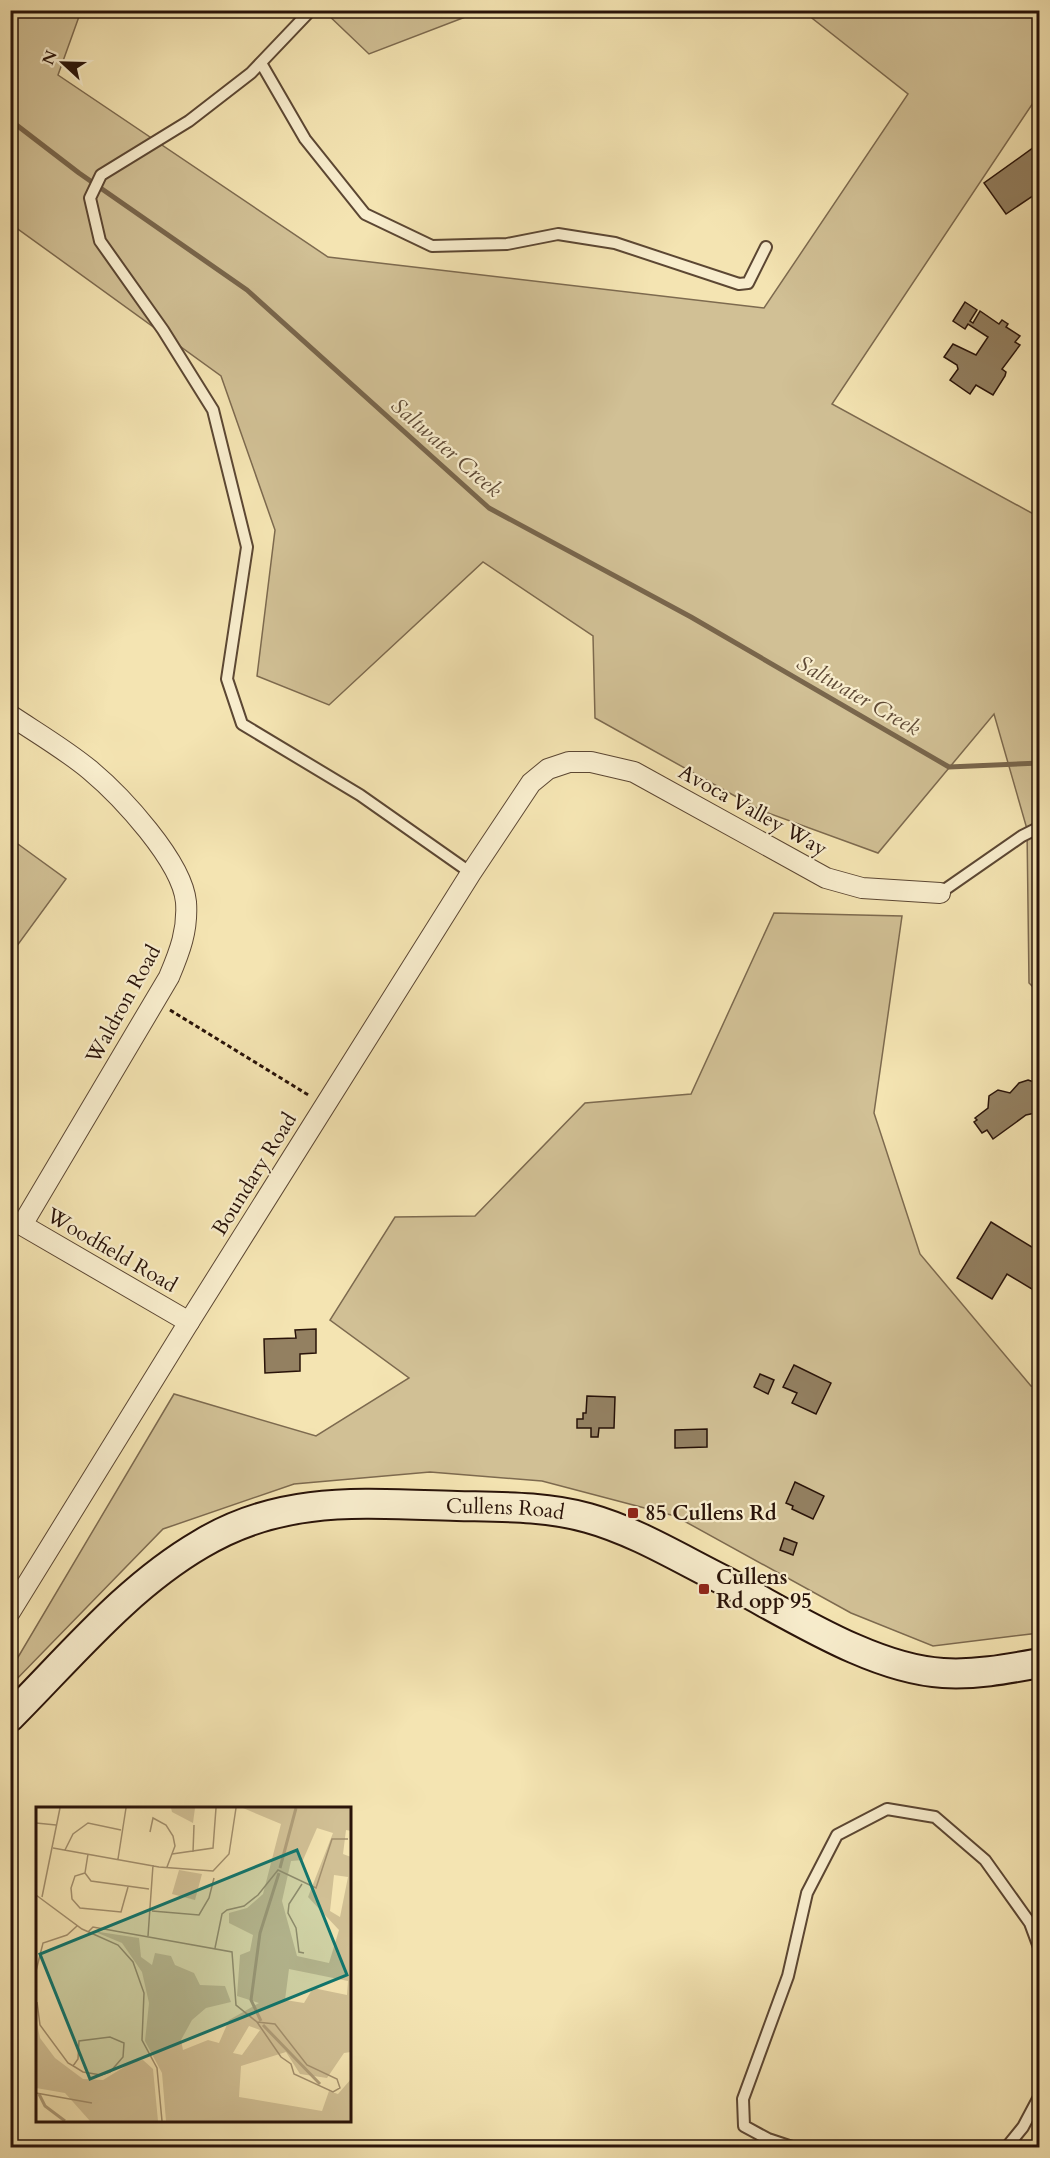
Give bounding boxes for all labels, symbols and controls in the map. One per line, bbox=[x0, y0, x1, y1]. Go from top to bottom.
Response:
north arrow bbox=[33, 33, 93, 93]
text: N bbox=[37, 47, 63, 68]
water label: Saltwater Creek bbox=[384, 391, 508, 505]
water label: Saltwater Creek bbox=[791, 648, 926, 744]
street label: Avoca Valley Way bbox=[673, 758, 832, 863]
street label: Waldron Road bbox=[78, 940, 168, 1070]
street label: Boundary Road bbox=[205, 1107, 304, 1241]
street label: Woodfield Road bbox=[40, 1201, 183, 1300]
street label: Cullens Road bbox=[446, 1492, 567, 1527]
place label: 85 Cullens Rd bbox=[645, 1499, 777, 1528]
marker: 85 Cullens Rd bbox=[626, 1506, 640, 1520]
place label: Cullens Rd opp 95 bbox=[716, 1563, 812, 1616]
marker: Cullens Rd opp 95 bbox=[697, 1582, 711, 1596]
inset map bbox=[36, 1807, 351, 2122]

